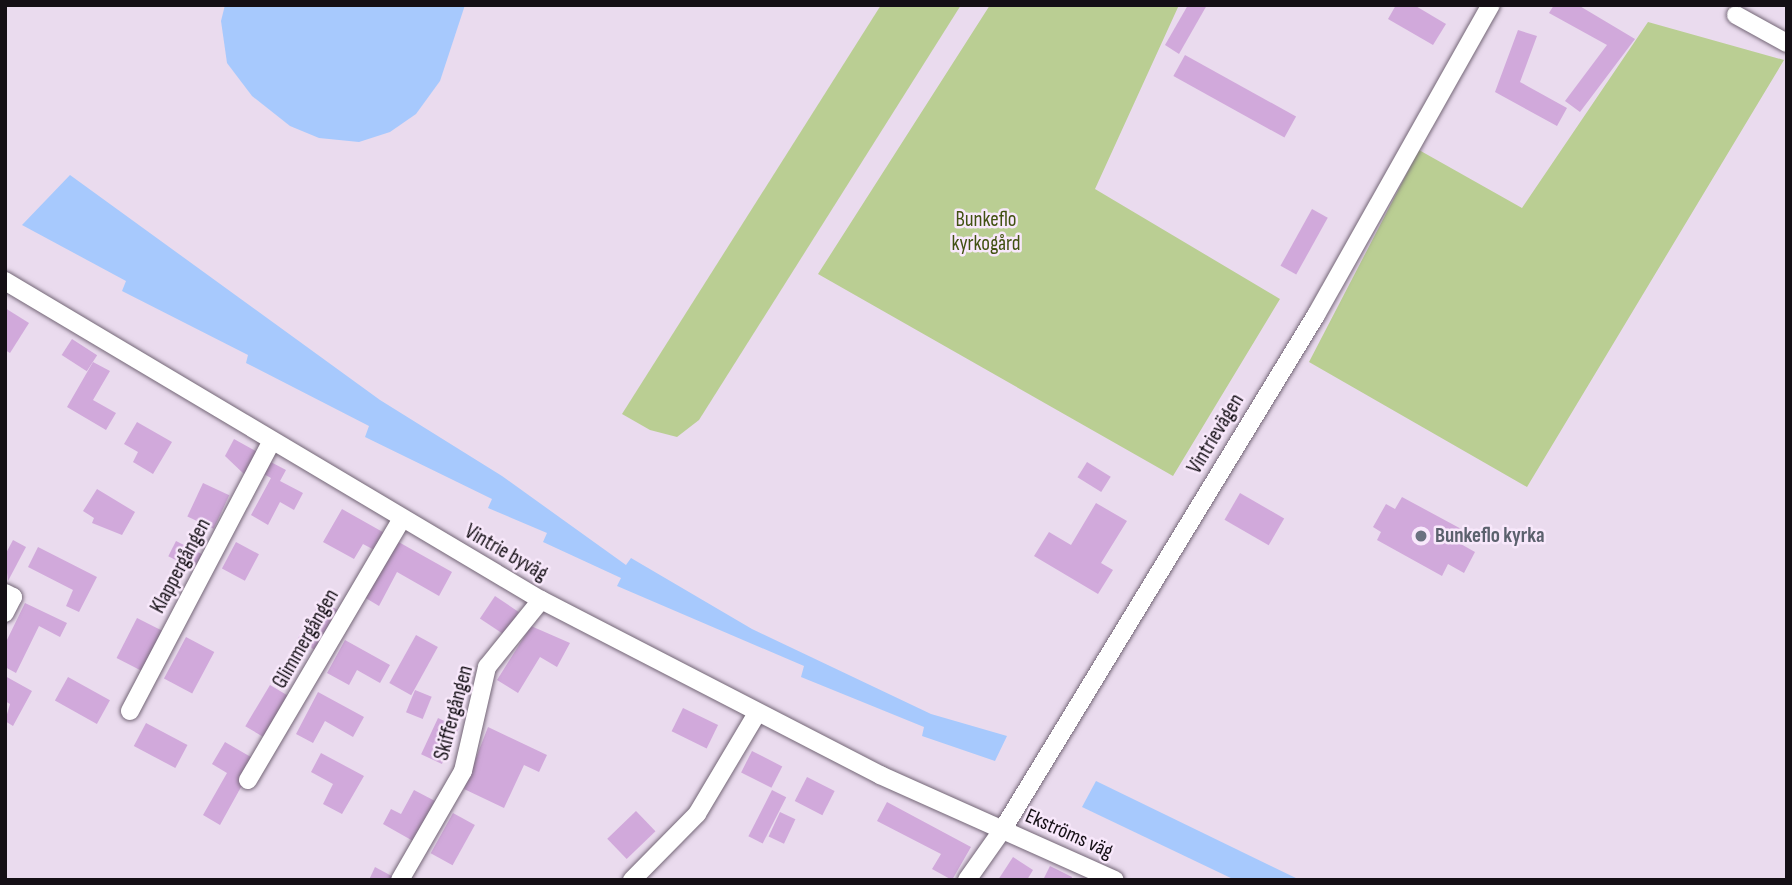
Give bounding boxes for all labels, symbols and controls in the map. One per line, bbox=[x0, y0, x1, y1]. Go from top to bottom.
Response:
park label: Bunkeflo kyrkogård bbox=[951, 207, 1021, 257]
street label: Vintrievägen bbox=[1182, 389, 1250, 479]
street label: Klappergången bbox=[146, 514, 216, 618]
street label: Vintrie byväg bbox=[460, 519, 552, 587]
place label: Bunkeflo kyrka bbox=[1435, 523, 1545, 549]
marker: Bunkeflo kyrka bbox=[1413, 528, 1429, 544]
street label: Glimmergången bbox=[267, 585, 345, 693]
street label: Skiffergången bbox=[429, 663, 479, 763]
street label: Ekströms väg bbox=[1021, 804, 1117, 864]

